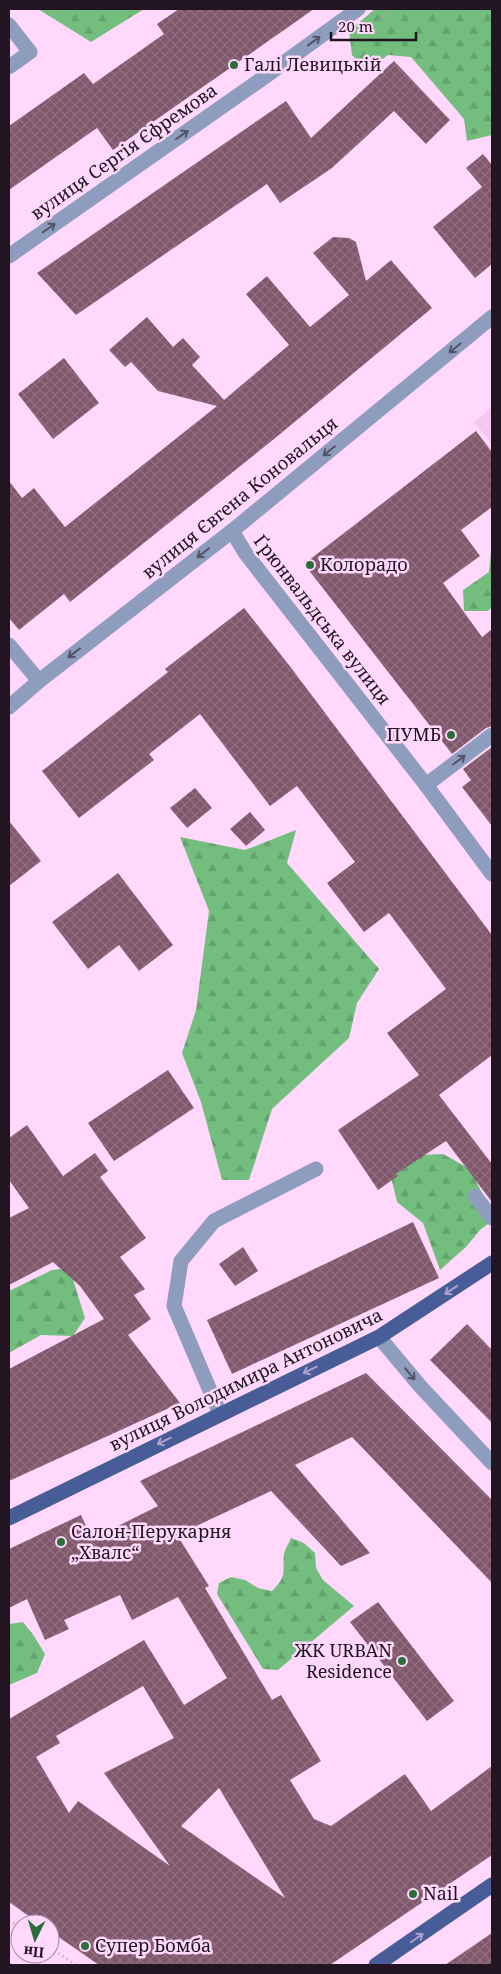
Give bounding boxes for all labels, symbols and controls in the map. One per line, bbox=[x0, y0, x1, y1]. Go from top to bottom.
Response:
scale bar bbox=[331, 10, 416, 42]
text: 20 m bbox=[338, 16, 373, 36]
one-way arrow bbox=[307, 36, 321, 46]
place label: Галі Левицькій bbox=[244, 52, 382, 76]
marker: Галі Левицькій bbox=[228, 59, 240, 71]
street label: вулиця Сергія Єфремова bbox=[25, 78, 221, 225]
one-way arrow bbox=[175, 130, 189, 140]
one-way arrow bbox=[42, 223, 56, 233]
one-way arrow bbox=[448, 343, 461, 354]
street label: вулиця Євгена Коновальця bbox=[137, 411, 342, 584]
one-way arrow bbox=[323, 446, 336, 457]
street label: Ґрюнвальдська вулиця bbox=[249, 529, 397, 709]
one-way arrow bbox=[197, 548, 210, 559]
place label: Колорадо bbox=[320, 552, 408, 576]
marker: Колорадо bbox=[304, 559, 316, 571]
one-way arrow bbox=[68, 648, 81, 659]
place label: ПУМБ bbox=[387, 722, 441, 746]
marker: ПУМБ bbox=[445, 729, 457, 741]
one-way arrow bbox=[452, 755, 466, 765]
one-way arrow bbox=[445, 1285, 459, 1295]
street label: вулиця Володимира Антоновича bbox=[105, 1302, 386, 1456]
one-way arrow bbox=[303, 1365, 318, 1375]
one-way arrow bbox=[405, 1368, 416, 1381]
one-way arrow bbox=[157, 1437, 172, 1446]
place label: Салон-Перукарня „Хвалс“ bbox=[71, 1519, 232, 1564]
marker: Салон-Перукарня „Хвалс“ bbox=[55, 1536, 67, 1548]
place label: ЖК URBAN Residence bbox=[293, 1638, 392, 1683]
marker: ЖК URBAN Residence bbox=[396, 1655, 408, 1667]
place label: Nail bbox=[423, 1881, 459, 1905]
marker: Nail bbox=[407, 1888, 419, 1900]
north arrow bbox=[10, 1914, 60, 1964]
place label: Супер Бомба bbox=[95, 1933, 211, 1957]
one-way arrow bbox=[409, 1933, 423, 1943]
marker: Супер Бомба bbox=[79, 1940, 91, 1952]
text: Пн bbox=[22, 1942, 45, 1963]

